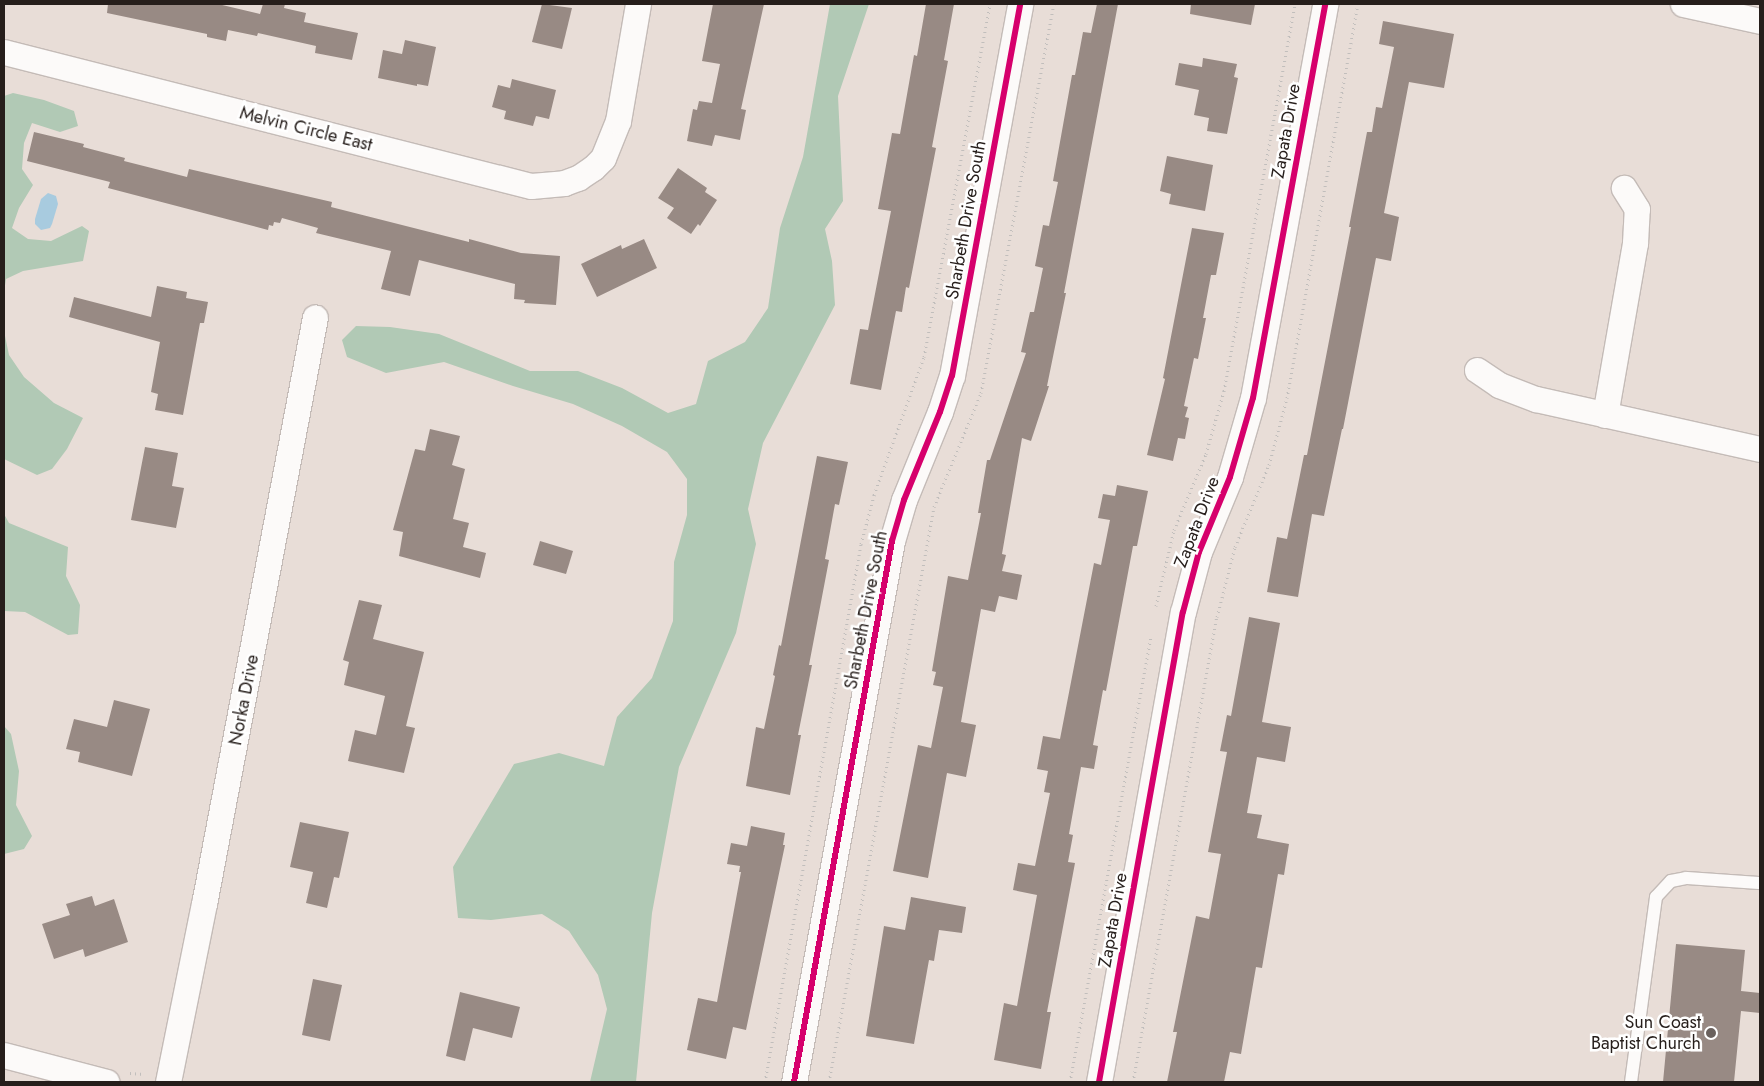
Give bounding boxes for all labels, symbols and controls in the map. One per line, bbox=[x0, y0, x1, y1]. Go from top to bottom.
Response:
street label: Zapata Drive bbox=[1267, 82, 1305, 180]
street label: Melvin Circle East bbox=[237, 102, 375, 156]
street label: Sharbeth Drive South bbox=[941, 139, 991, 301]
street label: Zapata Drive bbox=[1170, 473, 1224, 571]
street label: Sharbeth Drive South bbox=[840, 529, 892, 691]
street label: Norka Drive bbox=[225, 653, 263, 747]
street label: Zapata Drive bbox=[1094, 871, 1132, 969]
place label: Sun Coast Baptist Church bbox=[1591, 1012, 1701, 1054]
marker: Sun Coast Baptist Church bbox=[1705, 1027, 1717, 1039]

